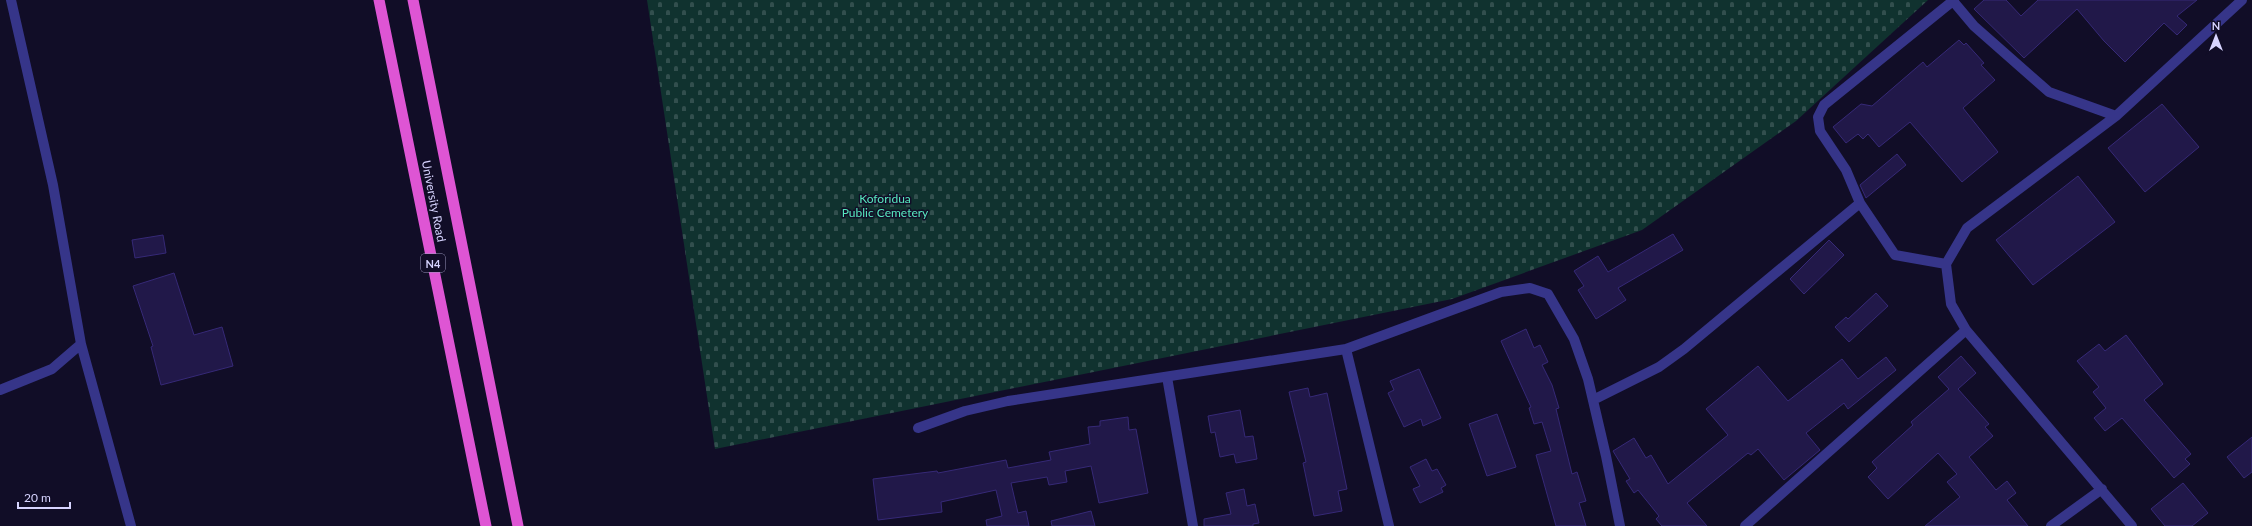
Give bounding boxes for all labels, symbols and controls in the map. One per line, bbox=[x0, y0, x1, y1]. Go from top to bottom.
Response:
north arrow bbox=[2196, 16, 2236, 56]
text: N bbox=[2212, 19, 2220, 32]
street label: University Road bbox=[419, 159, 449, 243]
park label: Koforidua Public Cemetery bbox=[842, 191, 929, 220]
road number: N4 bbox=[421, 254, 445, 272]
scale bar bbox=[18, 484, 70, 510]
text: 20 m bbox=[24, 490, 51, 505]

